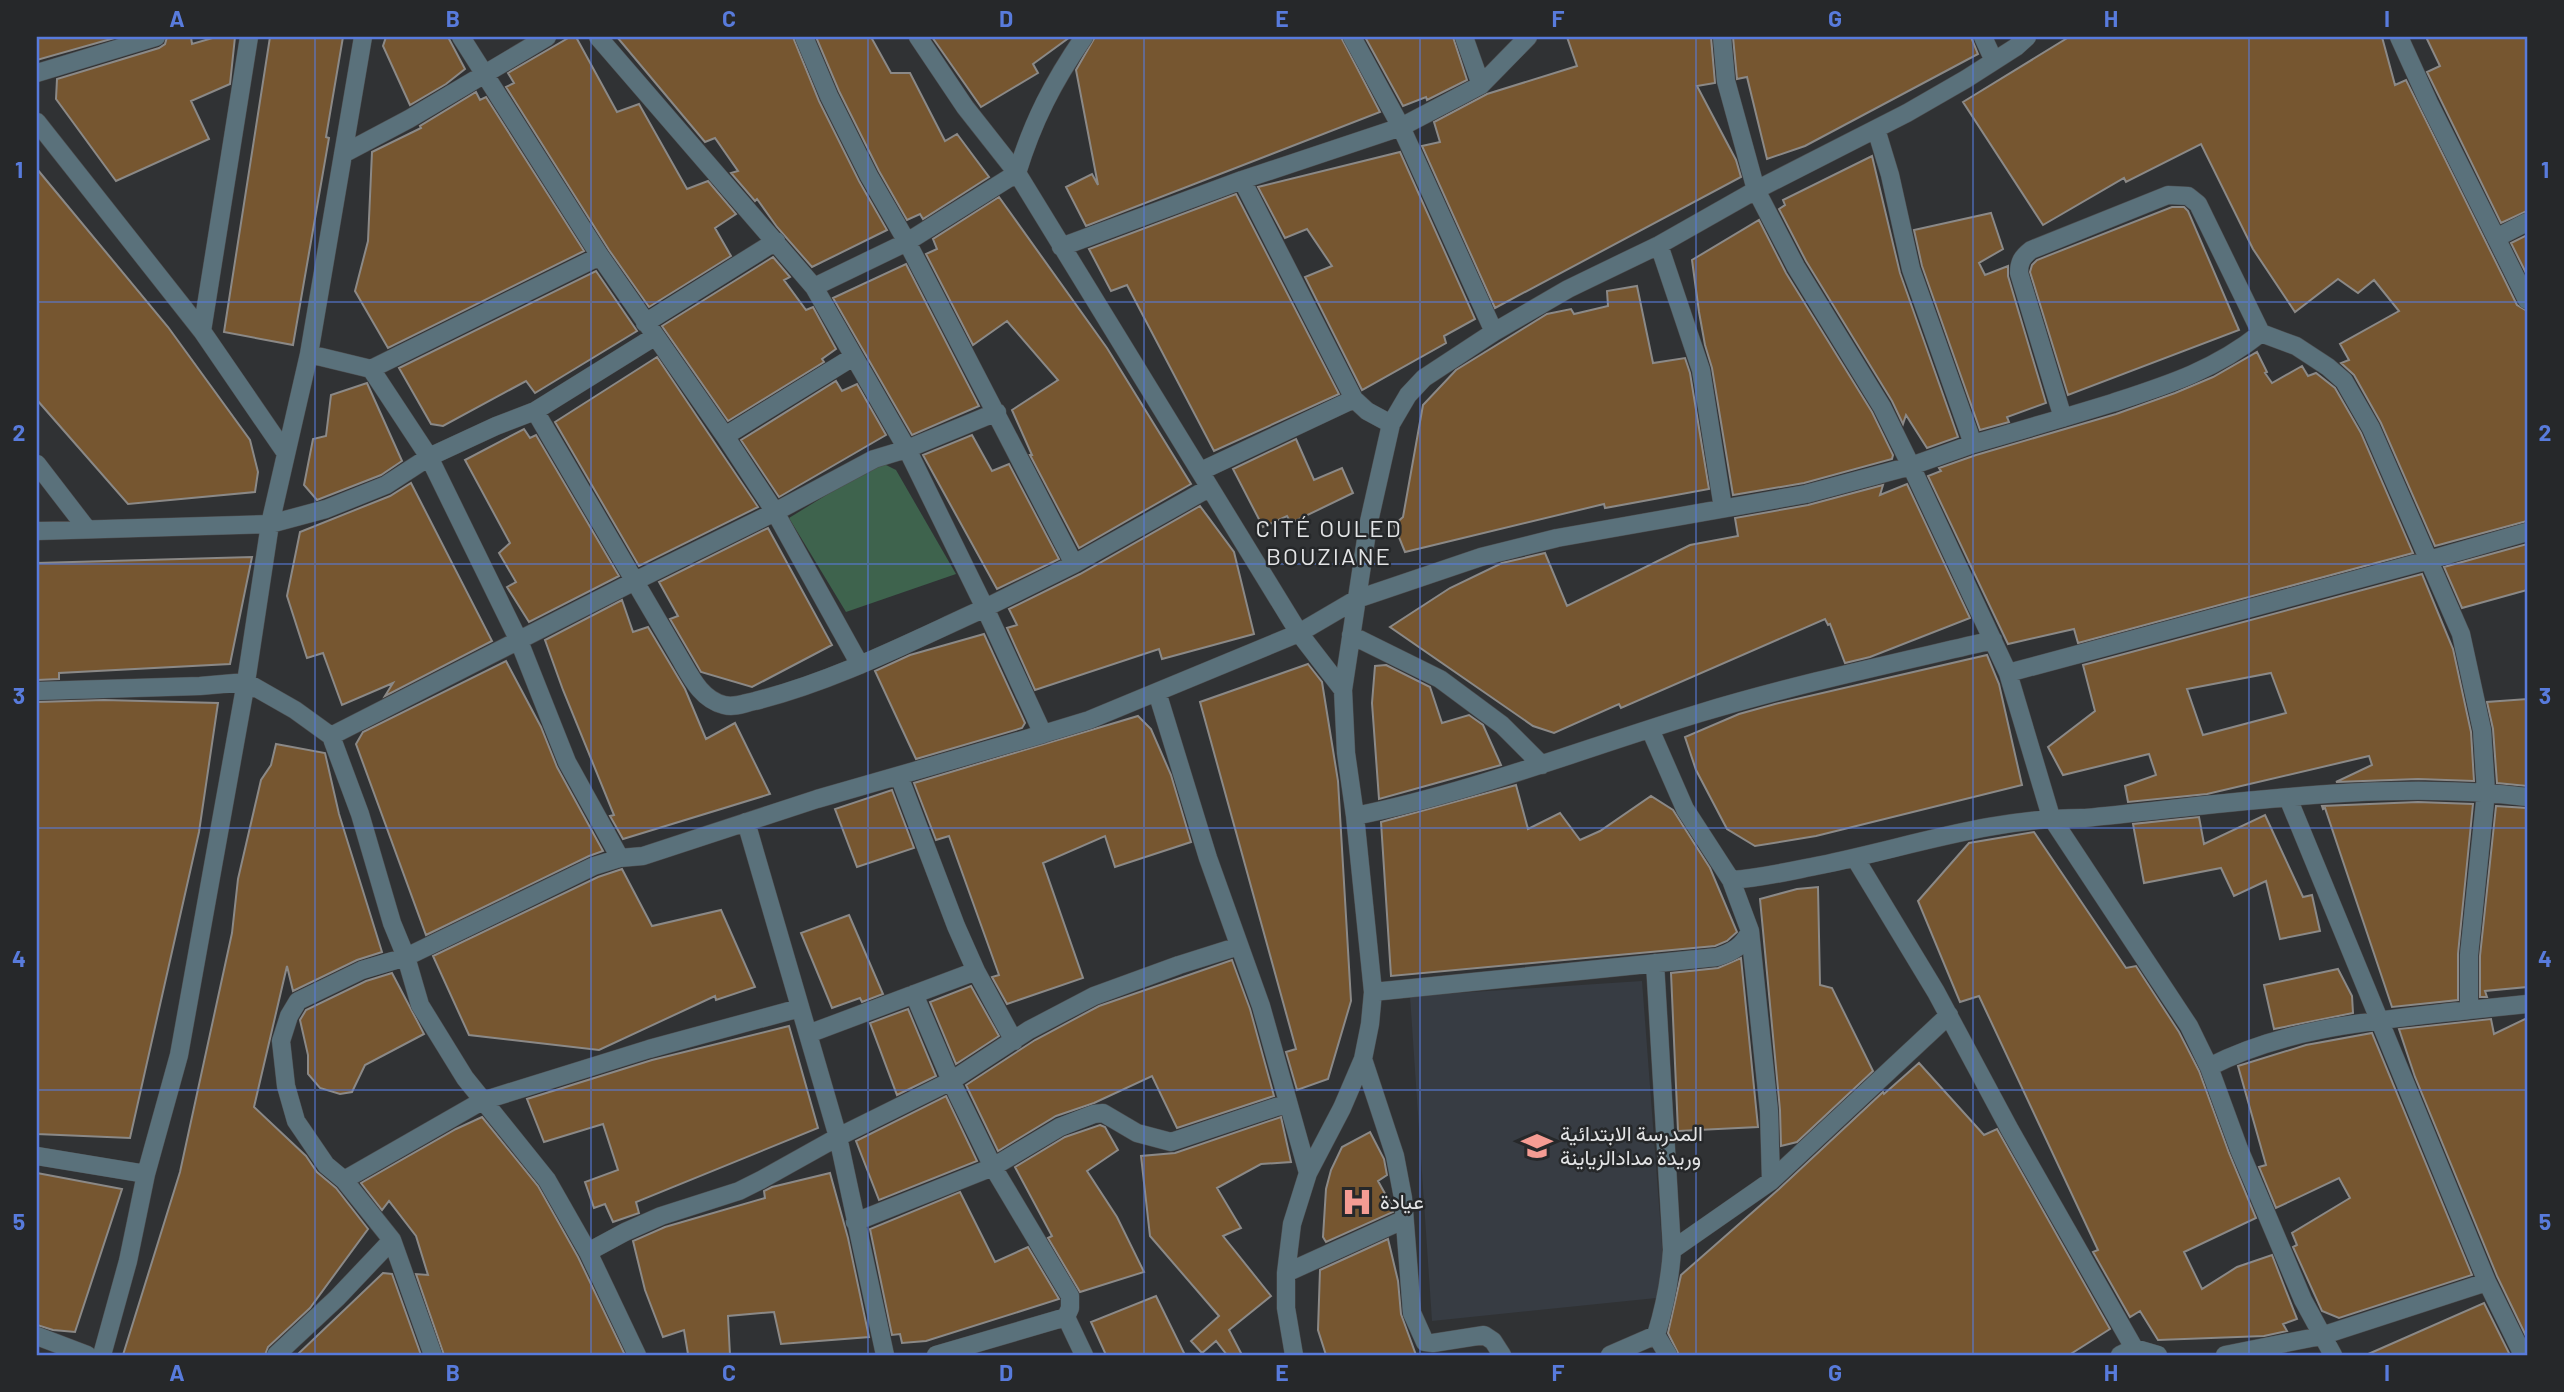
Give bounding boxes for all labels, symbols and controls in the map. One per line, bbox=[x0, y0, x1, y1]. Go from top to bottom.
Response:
text: A bbox=[169, 4, 185, 32]
text: B bbox=[446, 4, 460, 32]
text: C bbox=[722, 4, 736, 32]
text: D bbox=[999, 4, 1013, 32]
text: E bbox=[1275, 4, 1289, 32]
text: F bbox=[1552, 4, 1565, 32]
text: G bbox=[1828, 4, 1842, 32]
text: H bbox=[2104, 4, 2118, 32]
text: I bbox=[2384, 4, 2390, 32]
text: 1 bbox=[15, 155, 23, 183]
text: 1 bbox=[2541, 155, 2549, 183]
text: 2 bbox=[13, 418, 25, 446]
text: 2 bbox=[2539, 418, 2551, 446]
district label: CITÉ OULED BOUZIANE bbox=[1255, 513, 1403, 570]
text: 3 bbox=[13, 681, 25, 709]
text: 3 bbox=[2539, 681, 2551, 709]
text: 4 bbox=[12, 944, 26, 972]
text: 4 bbox=[2538, 944, 2552, 972]
place label: المدرسة الابتدائية وريدة مدادالزياينة bbox=[1560, 1120, 1703, 1171]
school or university icon: المدرسة الابتدائية وريدة مدادالزياينة bbox=[1520, 1129, 1554, 1163]
hospital icon: عيادة bbox=[1340, 1185, 1374, 1219]
place label: عيادة bbox=[1380, 1188, 1424, 1214]
text: 5 bbox=[13, 1207, 25, 1235]
text: 5 bbox=[2539, 1207, 2551, 1235]
text: A bbox=[169, 1358, 185, 1386]
text: B bbox=[446, 1358, 460, 1386]
text: C bbox=[722, 1358, 736, 1386]
text: D bbox=[999, 1358, 1013, 1386]
text: E bbox=[1275, 1358, 1289, 1386]
text: F bbox=[1552, 1358, 1565, 1386]
text: G bbox=[1828, 1358, 1842, 1386]
text: H bbox=[2104, 1358, 2118, 1386]
text: I bbox=[2384, 1358, 2390, 1386]

